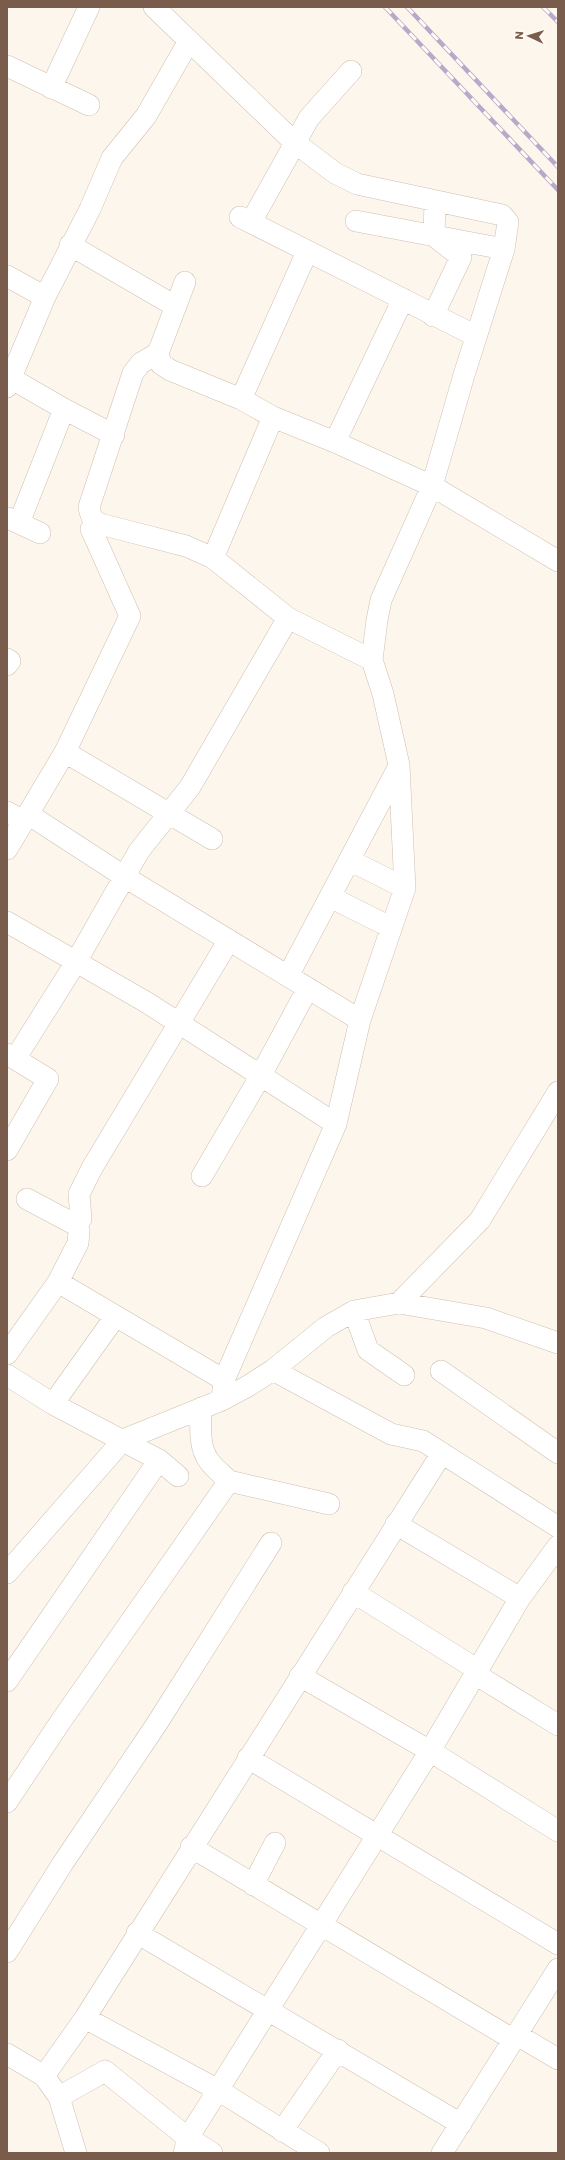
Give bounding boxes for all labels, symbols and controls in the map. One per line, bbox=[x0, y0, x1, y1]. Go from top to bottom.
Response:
north arrow bbox=[509, 16, 549, 56]
text: N bbox=[511, 31, 527, 40]

